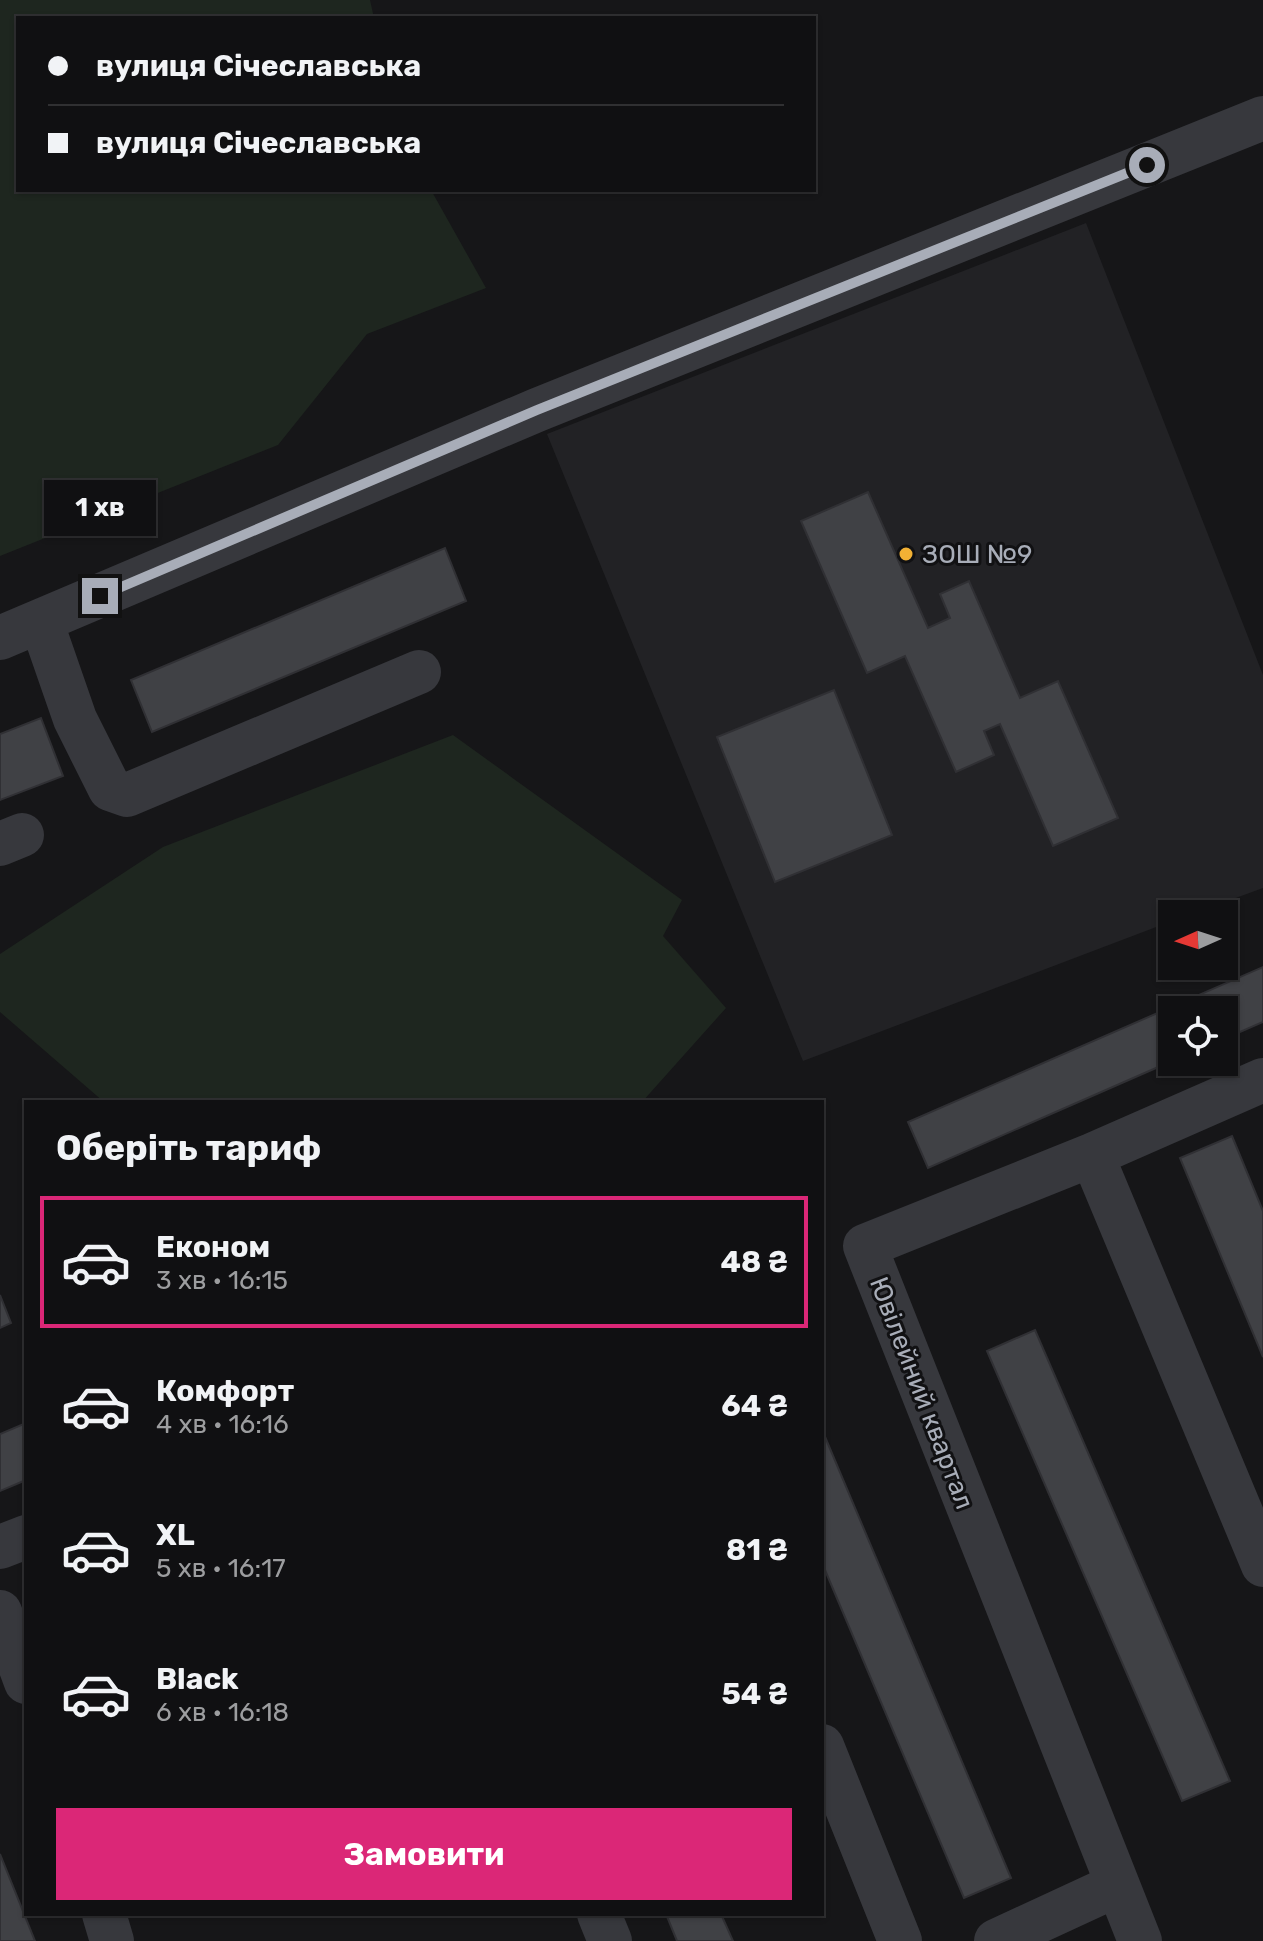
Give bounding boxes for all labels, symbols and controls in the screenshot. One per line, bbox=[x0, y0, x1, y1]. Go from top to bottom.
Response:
text: вулиця Січеславська bbox=[96, 48, 421, 84]
text: вулиця Січеславська bbox=[96, 125, 421, 161]
route start bbox=[1129, 147, 1165, 183]
callout: 1 хв bbox=[44, 480, 156, 536]
text: 1 хв bbox=[75, 492, 125, 523]
place label: ЗОШ №9 bbox=[922, 539, 1033, 570]
marker: ЗОШ №9 bbox=[897, 545, 915, 563]
route end bbox=[82, 578, 118, 614]
north arrow bbox=[1158, 900, 1238, 980]
map controls bbox=[1158, 900, 1238, 1076]
button: locate bbox=[1158, 996, 1238, 1076]
text: Оберіть тариф bbox=[56, 1126, 321, 1169]
icon: car bbox=[60, 1226, 132, 1298]
text: Економ bbox=[156, 1229, 270, 1265]
text: 48 ₴ bbox=[720, 1244, 788, 1280]
text: 3 хв · 16:15 bbox=[156, 1265, 288, 1296]
street label: Ювілейний квартал bbox=[863, 1273, 980, 1514]
icon: car bbox=[60, 1370, 132, 1442]
text: Комфорт bbox=[156, 1373, 294, 1409]
text: 64 ₴ bbox=[721, 1388, 788, 1424]
text: 4 хв · 16:16 bbox=[156, 1409, 289, 1440]
icon: car bbox=[60, 1514, 132, 1586]
text: XL bbox=[156, 1517, 195, 1553]
text: 81 ₴ bbox=[726, 1532, 788, 1568]
text: 5 хв · 16:17 bbox=[156, 1553, 286, 1584]
icon: car bbox=[60, 1658, 132, 1730]
text: Black bbox=[156, 1661, 239, 1697]
text: 54 ₴ bbox=[721, 1676, 788, 1712]
text: 6 хв · 16:18 bbox=[156, 1697, 289, 1728]
button: Замовити bbox=[56, 1808, 792, 1900]

